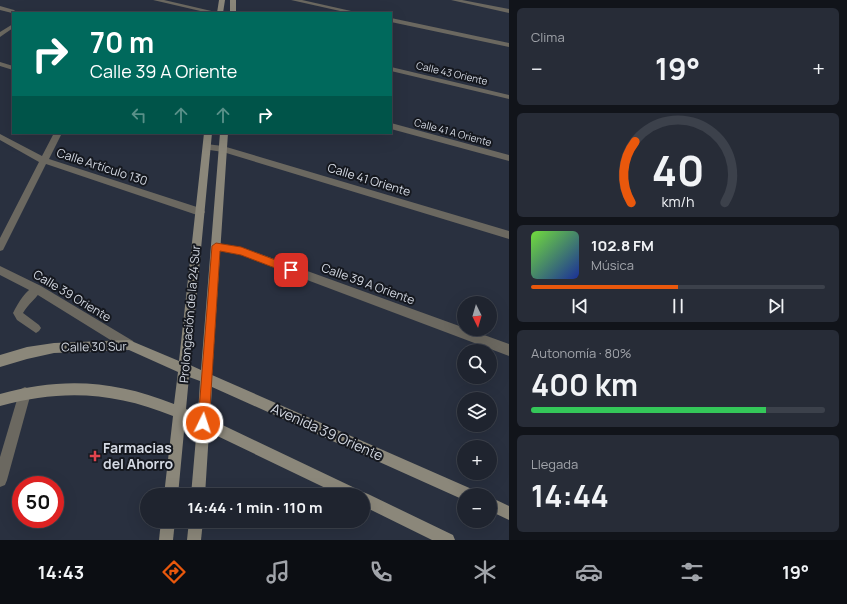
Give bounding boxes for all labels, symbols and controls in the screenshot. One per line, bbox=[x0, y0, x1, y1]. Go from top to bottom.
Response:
text: 70 m bbox=[90, 23, 154, 61]
icon: right bbox=[24, 28, 76, 80]
text: Clima bbox=[531, 28, 565, 46]
text: 19° bbox=[655, 48, 700, 89]
text: − bbox=[531, 54, 543, 84]
text: + bbox=[812, 54, 825, 84]
street label: Calle 43 Oriente bbox=[415, 58, 489, 88]
text: Calle 39 A Oriente bbox=[90, 59, 237, 83]
icon: left bbox=[128, 104, 150, 126]
icon: ahead bbox=[170, 104, 192, 126]
icon: ahead bbox=[212, 104, 234, 126]
icon: right bbox=[254, 104, 276, 126]
street label: Calle 41 A Oriente bbox=[413, 115, 494, 149]
text: 40 bbox=[652, 142, 704, 198]
street label: Calle Artículo 130 bbox=[55, 144, 150, 189]
street label: Calle 41 Oriente bbox=[326, 159, 413, 200]
text: km/h bbox=[661, 192, 695, 211]
text: 102.8 FM bbox=[591, 235, 654, 256]
street label: Prolongación de la 24 Sur bbox=[175, 244, 204, 384]
pin bbox=[274, 253, 308, 287]
text: Música bbox=[591, 256, 634, 274]
icon: arrive bbox=[280, 259, 302, 281]
street label: Calle 39 A Oriente bbox=[319, 259, 417, 308]
street label: Calle 39 Oriente bbox=[30, 266, 114, 326]
icon: previous bbox=[569, 295, 591, 317]
icon: pause bbox=[667, 295, 689, 317]
icon: next bbox=[765, 295, 787, 317]
north arrow bbox=[457, 296, 497, 336]
map controls bbox=[457, 296, 497, 528]
street label: Calle 30 Sur bbox=[61, 337, 128, 356]
button: search bbox=[457, 344, 497, 384]
text: Autonomía · 80% bbox=[531, 344, 632, 362]
text: 400 km bbox=[531, 364, 638, 405]
button: layers bbox=[457, 392, 497, 432]
street label: Avenida 39 Oriente bbox=[268, 398, 386, 465]
position arrow bbox=[182, 402, 224, 444]
place label: Farmacias del Ahorro bbox=[103, 438, 174, 473]
button: + bbox=[457, 440, 497, 480]
marker: Farmacias del Ahorro bbox=[90, 451, 100, 461]
text: Llegada bbox=[531, 455, 578, 473]
text: 14:44 bbox=[531, 475, 609, 516]
speed limit sign: 50 bbox=[12, 476, 64, 528]
button: − bbox=[457, 488, 497, 528]
text: 14:44 · 1 min · 110 m bbox=[187, 497, 323, 518]
icon: directions bbox=[160, 558, 188, 586]
icon: music bbox=[264, 558, 292, 586]
icon: phone bbox=[367, 558, 395, 586]
icon: climate bbox=[471, 558, 499, 586]
icon: car bbox=[575, 558, 603, 586]
icon: filters bbox=[678, 558, 706, 586]
text: 14:43 bbox=[38, 560, 84, 584]
text: 19° bbox=[782, 560, 809, 584]

